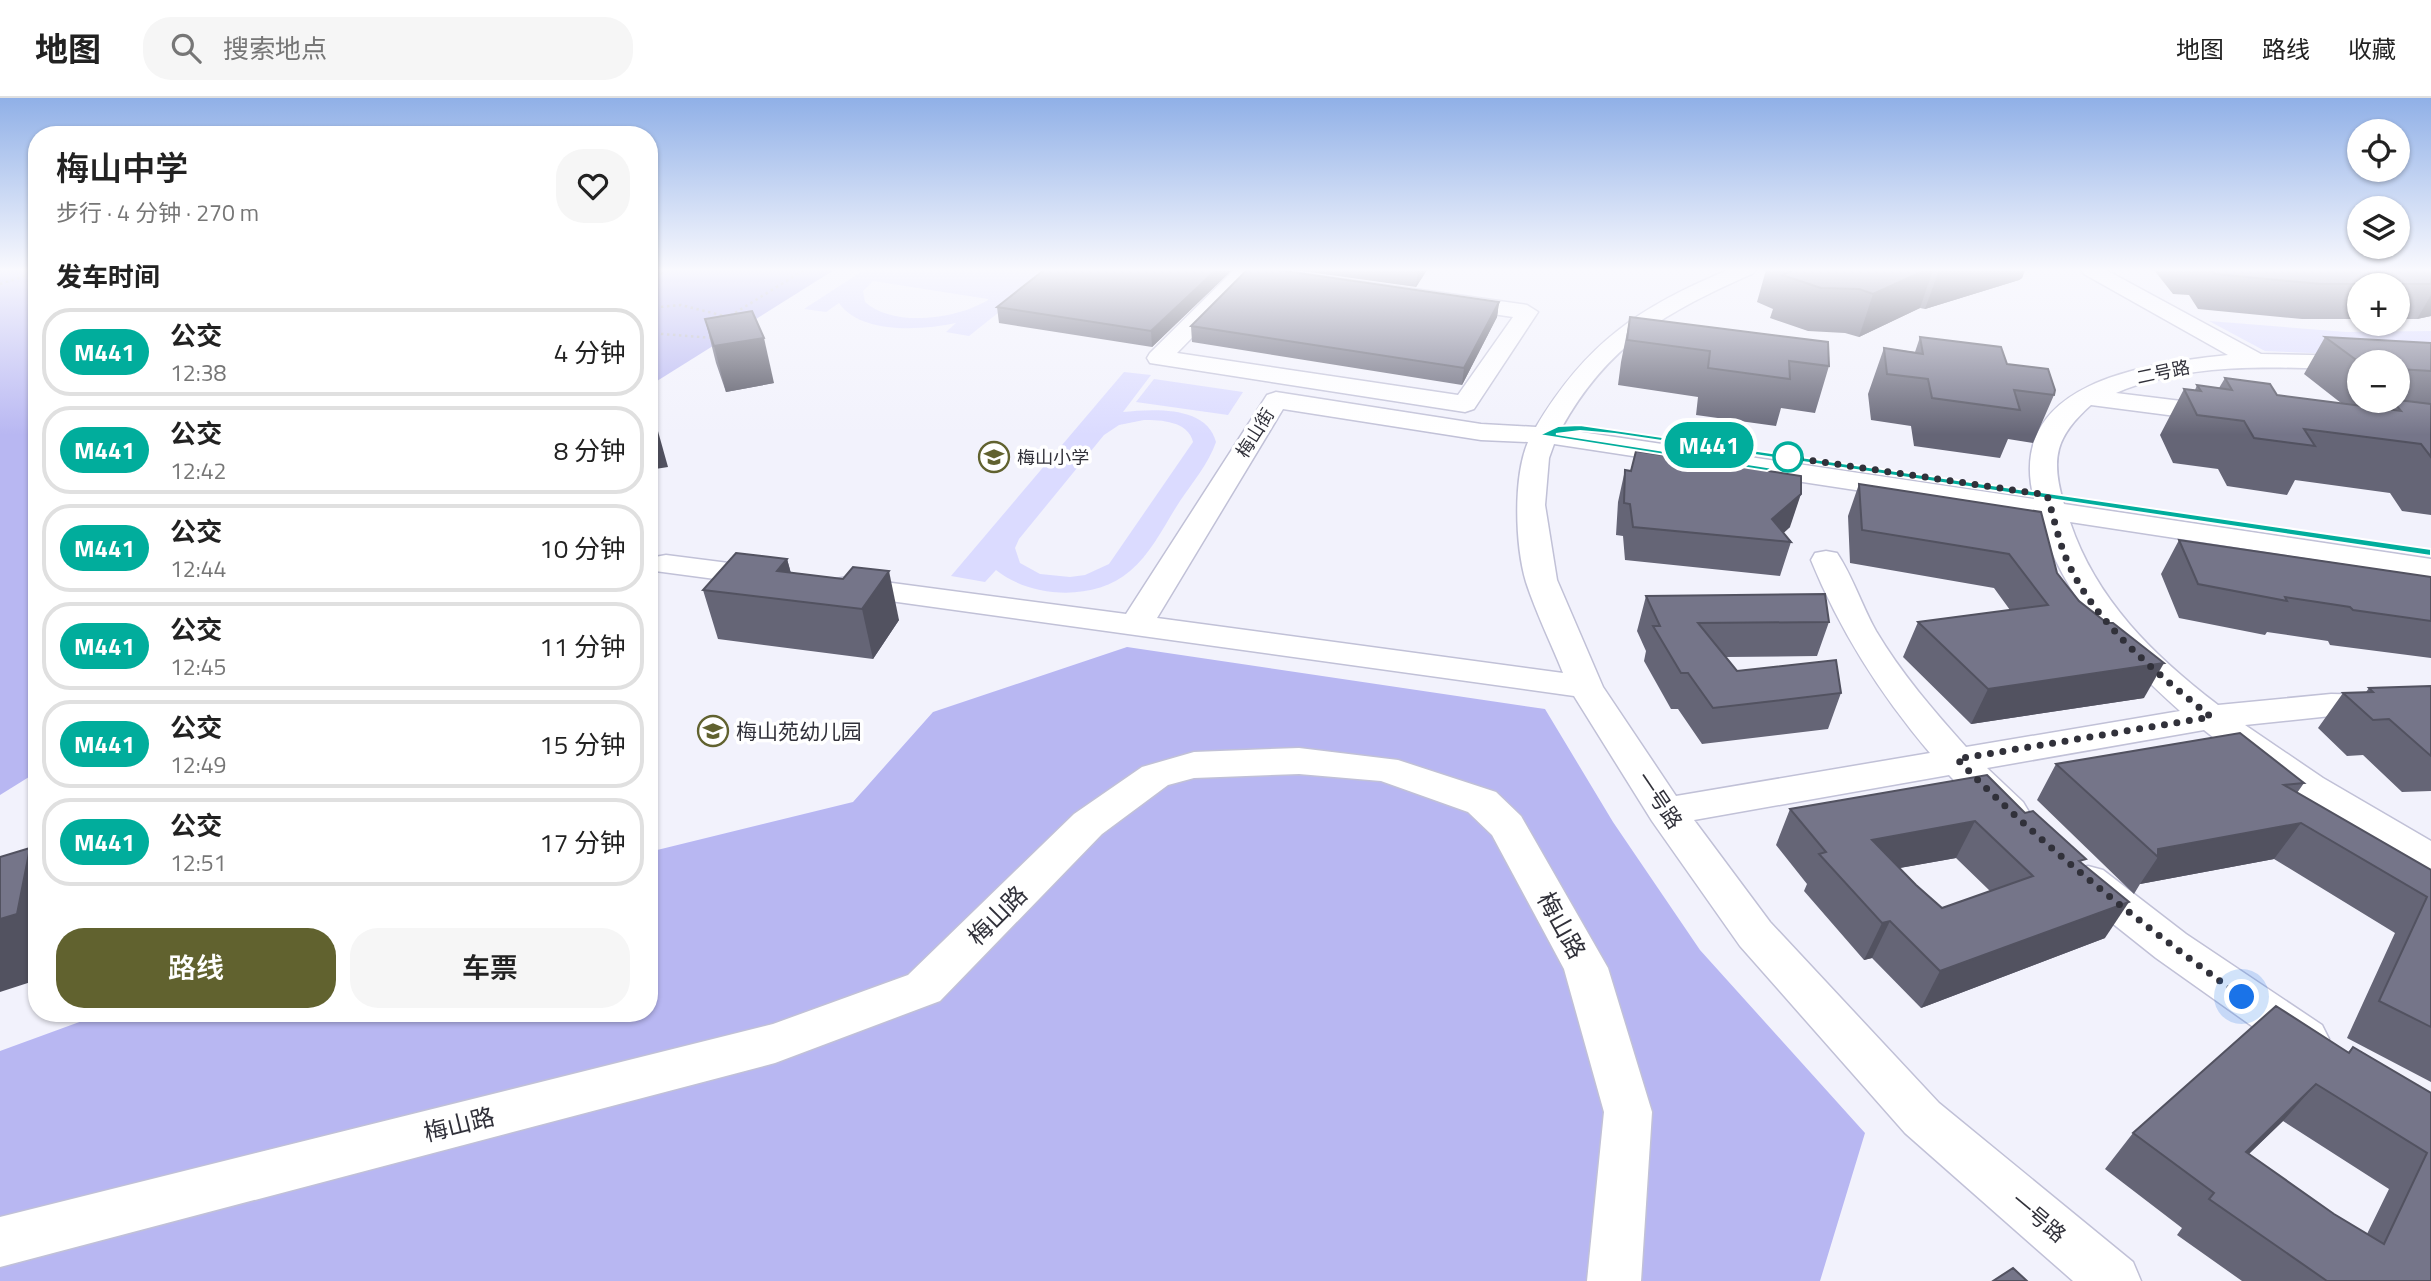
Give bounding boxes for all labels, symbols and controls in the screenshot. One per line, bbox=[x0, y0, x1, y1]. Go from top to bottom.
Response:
search box bbox=[143, 17, 633, 80]
text: 地图 bbox=[35, 24, 101, 74]
icon: search bbox=[167, 29, 205, 67]
text: 搜索地点 bbox=[223, 29, 327, 68]
text: 地图 bbox=[2176, 31, 2224, 67]
text: 路线 bbox=[2262, 31, 2310, 67]
text: 收藏 bbox=[2348, 31, 2396, 67]
map controls bbox=[2347, 119, 2410, 413]
button: locate bbox=[2347, 119, 2410, 182]
text: 梅山中学 bbox=[56, 143, 188, 193]
button: heart bbox=[556, 149, 630, 223]
text: 步行 · 4 分钟 · 270 m bbox=[56, 195, 259, 230]
button: layers bbox=[2347, 196, 2410, 259]
text: 发车时间 bbox=[56, 257, 160, 296]
button: + bbox=[2347, 273, 2410, 336]
text: 公交 bbox=[170, 316, 222, 355]
text: 4 分钟 bbox=[554, 333, 626, 372]
text: M441 bbox=[74, 334, 135, 370]
button: − bbox=[2347, 350, 2410, 413]
street label: 二号路 bbox=[2134, 353, 2192, 391]
text: 12:38 bbox=[170, 355, 226, 390]
street label: 梅山街 bbox=[1229, 403, 1281, 463]
text: 公交 bbox=[170, 414, 222, 453]
line badge: M441 bbox=[1660, 422, 1758, 468]
text: M441 bbox=[1679, 427, 1739, 463]
text: 8 分钟 bbox=[554, 431, 626, 470]
text: M441 bbox=[74, 432, 135, 468]
school or university icon: 梅山小学 bbox=[977, 440, 1011, 474]
unlabelled marker bbox=[1773, 442, 1803, 472]
place label: 梅山小学 bbox=[1017, 444, 1089, 471]
text: 12:42 bbox=[170, 453, 226, 488]
text: 公交 bbox=[170, 512, 222, 551]
text: 10 分钟 bbox=[539, 529, 626, 568]
text: M441 bbox=[74, 530, 135, 566]
text: 12:44 bbox=[170, 551, 226, 586]
text: 公交 bbox=[170, 610, 222, 649]
text: 11 分钟 bbox=[539, 627, 626, 666]
text: M441 bbox=[74, 628, 135, 664]
text: 12:45 bbox=[170, 649, 226, 684]
text: 公交 bbox=[170, 708, 222, 747]
school or university icon: 梅山苑幼儿园 bbox=[696, 714, 730, 748]
place label: 梅山苑幼儿园 bbox=[736, 715, 862, 747]
text: 15 分钟 bbox=[539, 725, 626, 764]
text: M441 bbox=[74, 726, 135, 762]
text: 12:49 bbox=[170, 747, 226, 782]
street label: 一号路 bbox=[1629, 765, 1691, 835]
text: 公交 bbox=[170, 806, 222, 845]
text: 17 分钟 bbox=[539, 823, 626, 862]
text: M441 bbox=[74, 824, 135, 860]
text: 12:51 bbox=[170, 845, 226, 880]
street label: 梅山路 bbox=[959, 877, 1035, 953]
street label: 梅山路 bbox=[1529, 885, 1595, 965]
button: 路线 bbox=[56, 928, 336, 1008]
button: 车票 bbox=[350, 928, 630, 1008]
your location bbox=[2224, 979, 2259, 1014]
street label: 梅山路 bbox=[420, 1098, 498, 1150]
street label: 一号路 bbox=[2005, 1184, 2073, 1250]

